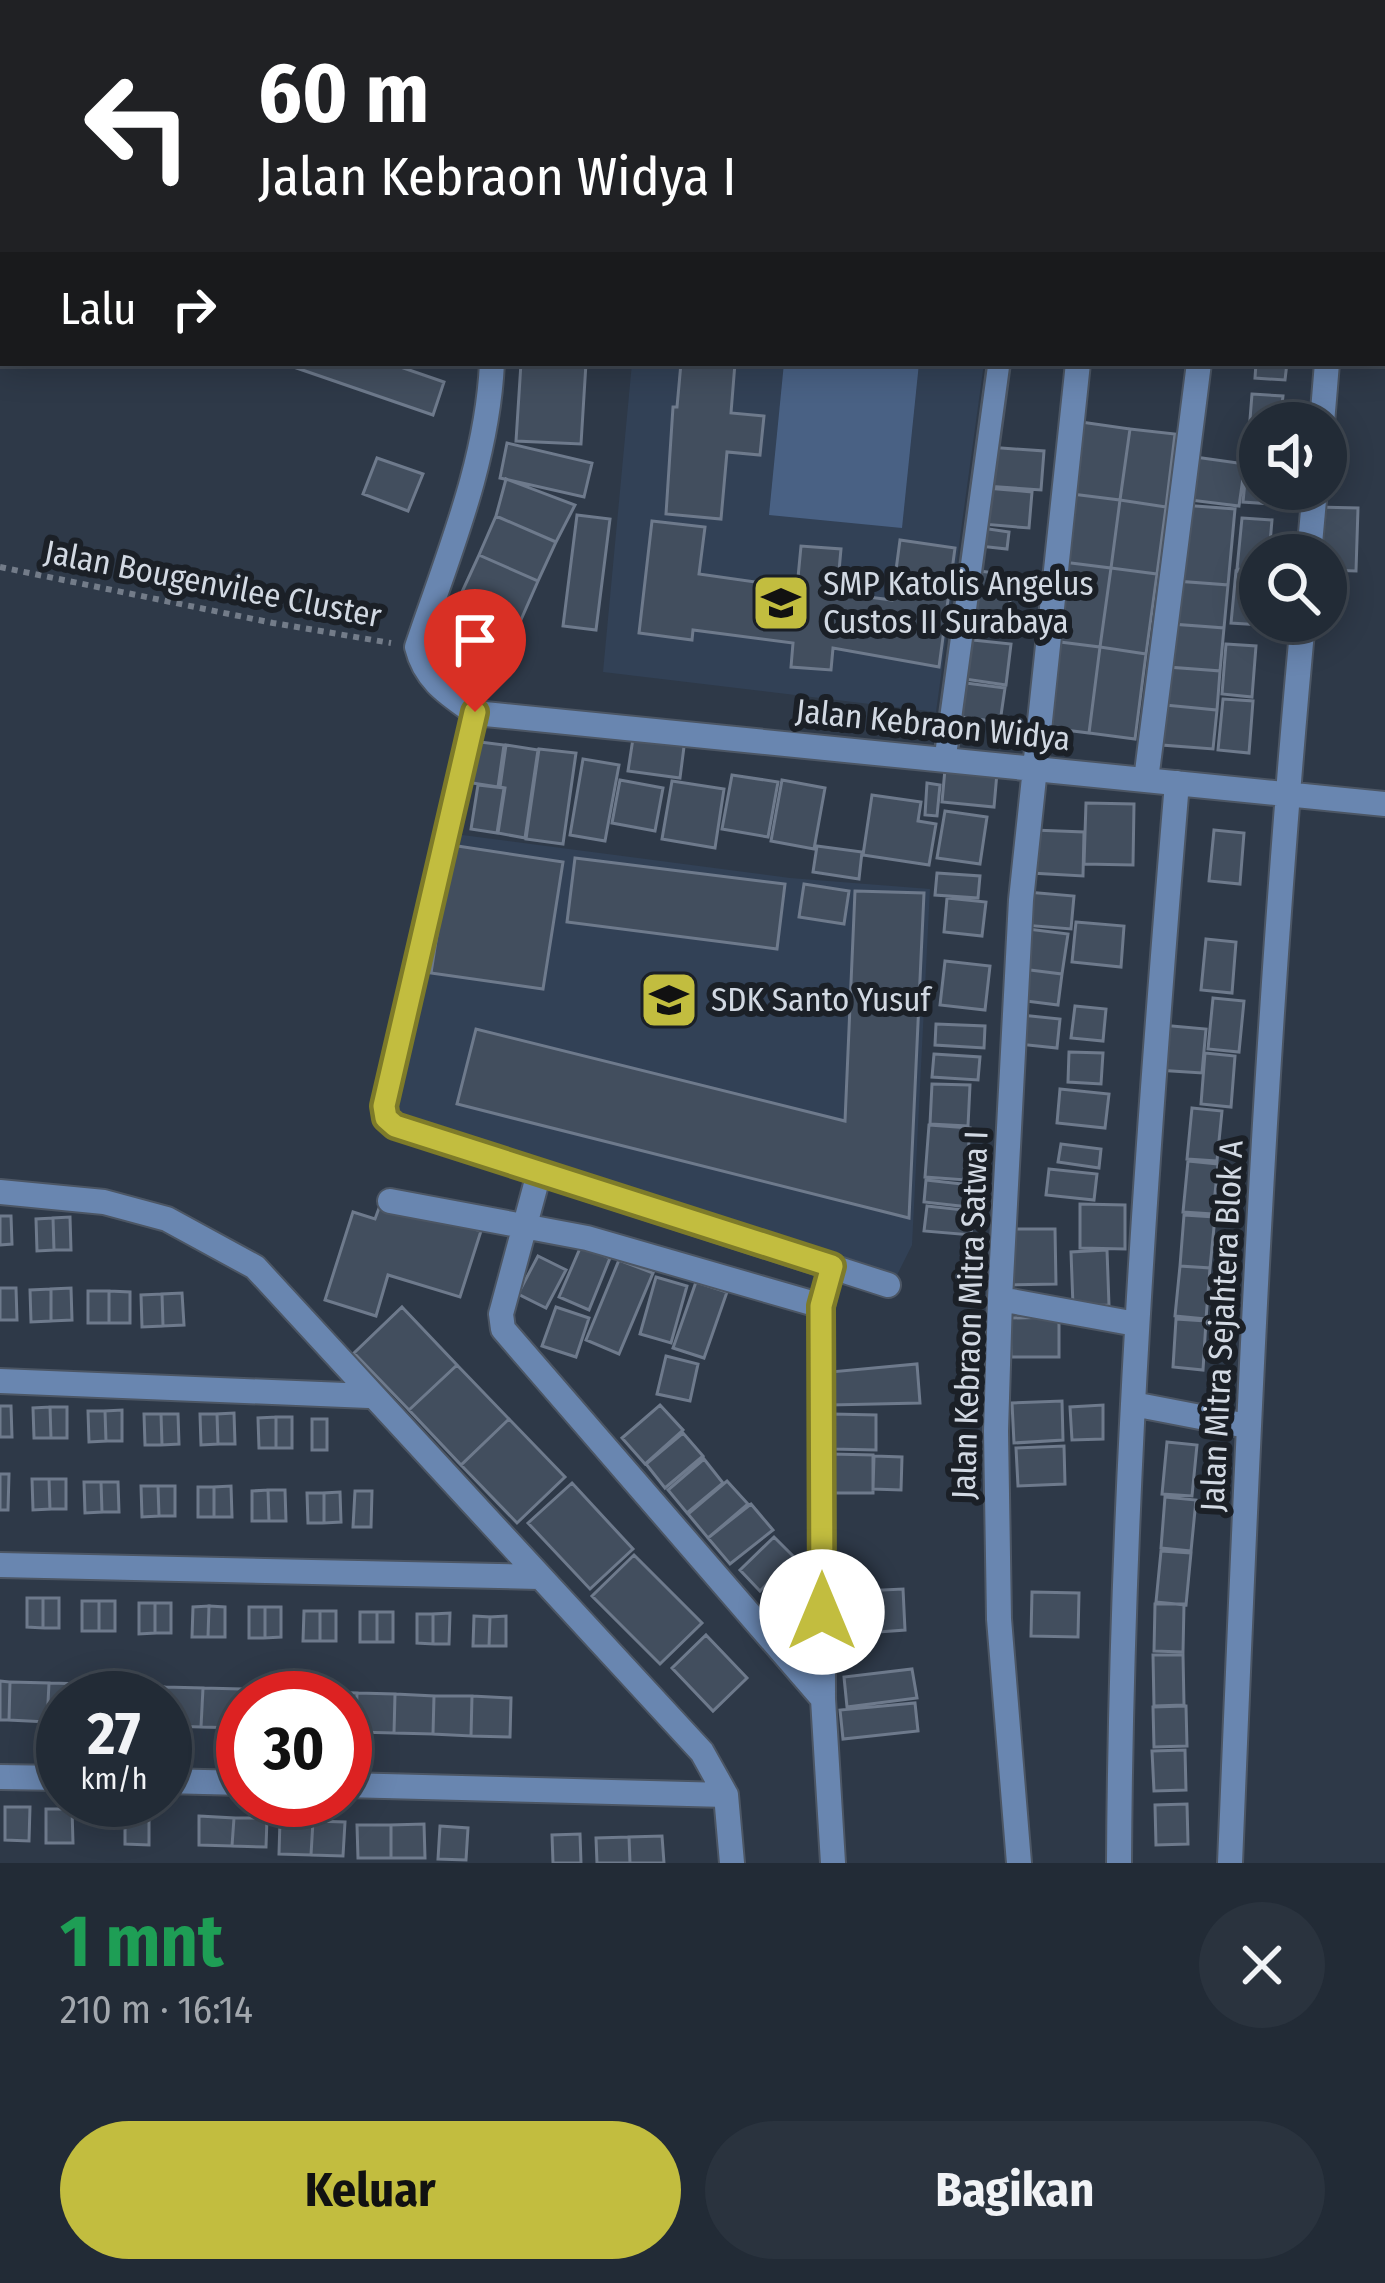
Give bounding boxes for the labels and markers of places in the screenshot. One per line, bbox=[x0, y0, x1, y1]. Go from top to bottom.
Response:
place label: SMP Katolis Angelus Custos II Surabaya bbox=[823, 564, 1094, 642]
school or university icon: SMP Katolis Angelus Custos II Surabaya bbox=[750, 572, 812, 634]
pin bbox=[424, 589, 526, 712]
school or university icon: SDK Santo Yusuf bbox=[638, 969, 700, 1031]
place label: SDK Santo Yusuf bbox=[711, 980, 933, 1020]

